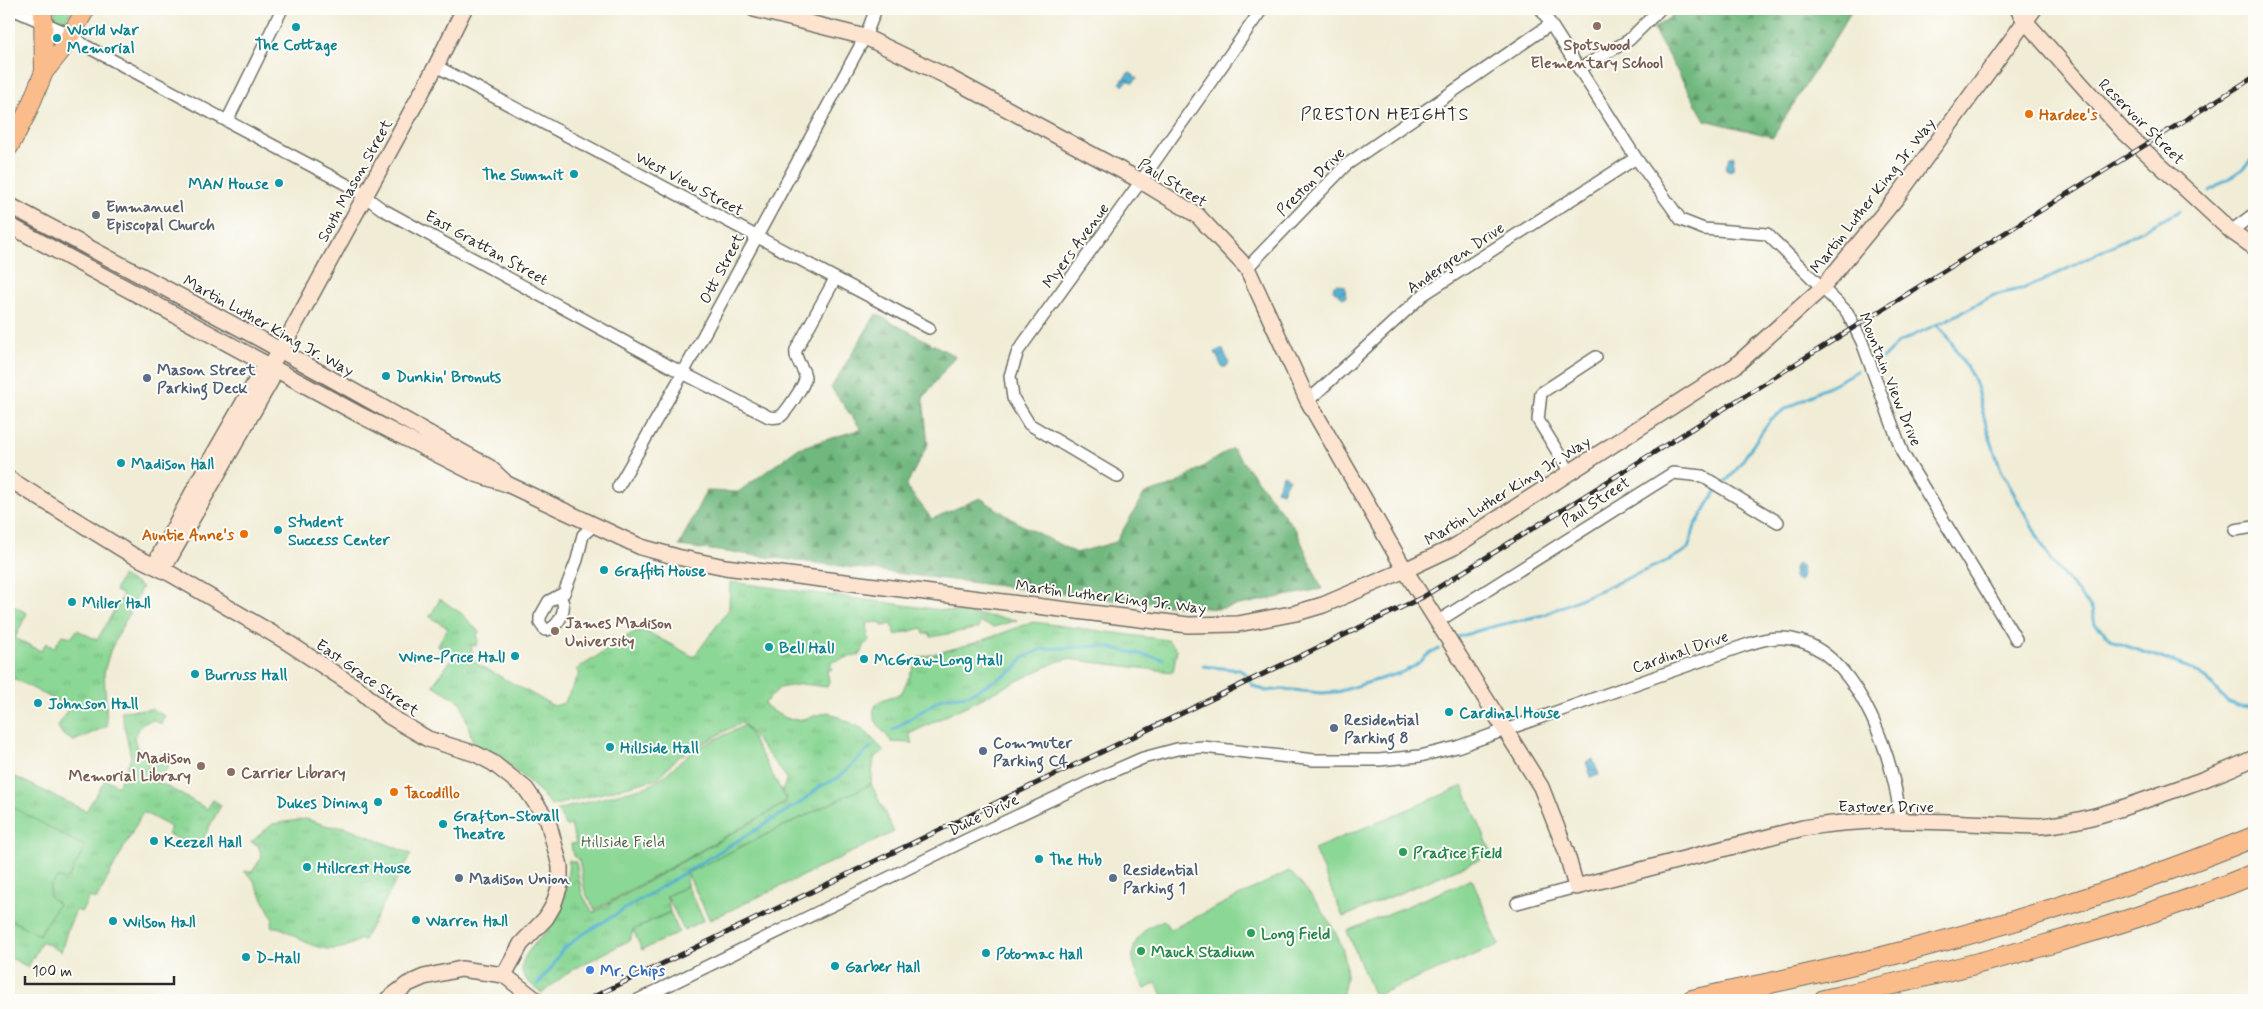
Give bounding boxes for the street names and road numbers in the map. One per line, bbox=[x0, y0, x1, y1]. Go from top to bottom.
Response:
street label: Reservoir Street bbox=[2093, 74, 2189, 170]
street label: Martin Luther King Jr. Way bbox=[1806, 114, 1941, 278]
street label: South Mason Street bbox=[313, 115, 398, 246]
street label: Preston Drive bbox=[1272, 143, 1350, 221]
street label: West View Street bbox=[632, 147, 747, 222]
street label: Paul Street bbox=[1134, 154, 1211, 213]
street label: Myers Avenue bbox=[1038, 199, 1114, 293]
street label: East Grattan Street bbox=[421, 206, 551, 291]
street label: Andergren Drive bbox=[1403, 218, 1509, 299]
street label: Ott Street bbox=[695, 229, 750, 308]
street label: Martin Luther King Jr. Way bbox=[179, 271, 357, 382]
street label: Mountain View Drive bbox=[1853, 310, 1926, 449]
street label: Martin Luther King Jr. Way bbox=[1421, 431, 1595, 551]
street label: Paul Street bbox=[1558, 472, 1634, 532]
street label: Martin Luther King Jr. Way bbox=[1014, 575, 1207, 620]
street label: Cardinal Drive bbox=[1630, 626, 1731, 679]
street label: East Grace Street bbox=[311, 635, 423, 722]
street label: Duke Drive bbox=[945, 789, 1023, 841]
street label: Eastover Drive bbox=[1838, 797, 1934, 818]

